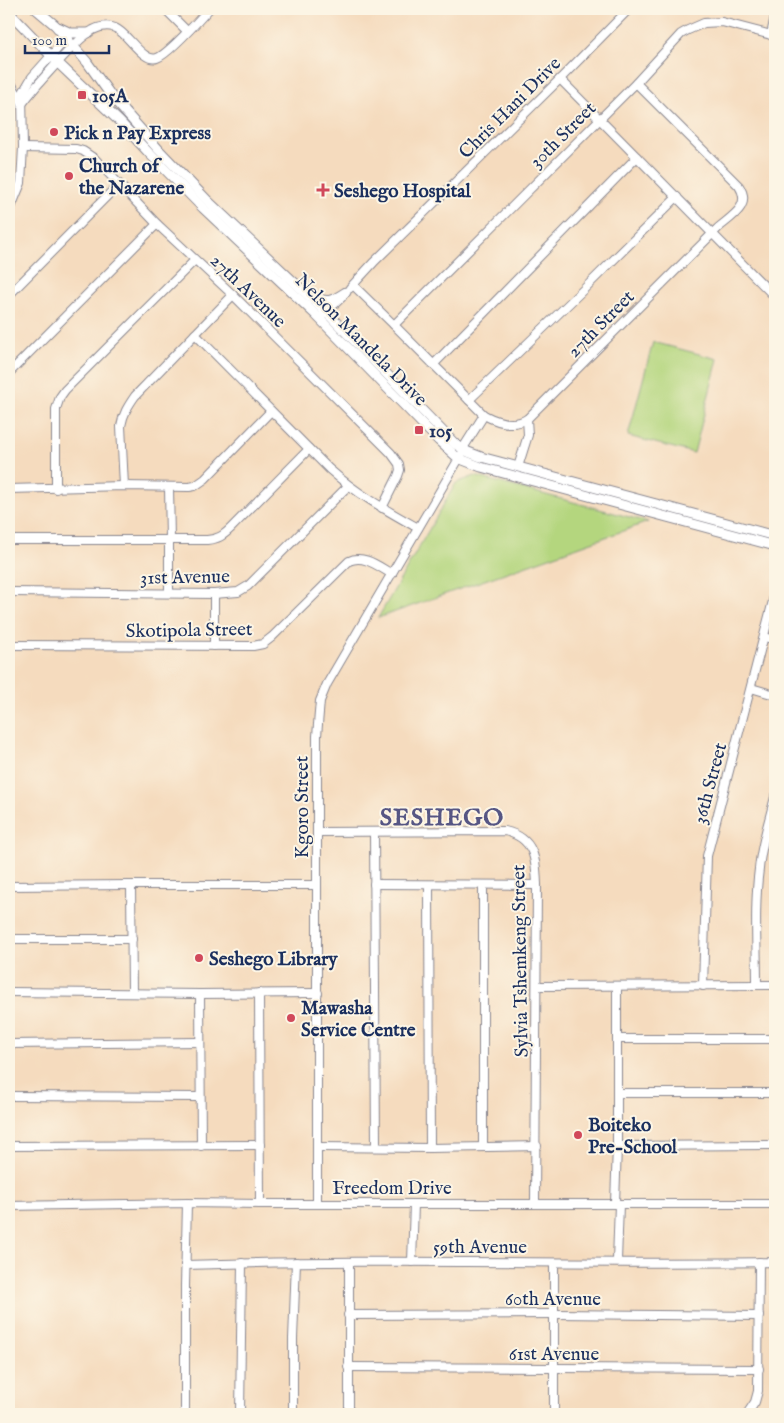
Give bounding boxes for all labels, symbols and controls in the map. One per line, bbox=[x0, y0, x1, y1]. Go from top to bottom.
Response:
scale bar bbox=[25, 22, 109, 54]
text: 100 m bbox=[32, 31, 68, 50]
street label: Chris Hani Drive bbox=[454, 52, 567, 165]
place label: 105A bbox=[92, 85, 129, 109]
marker: 105A bbox=[76, 89, 88, 101]
street label: 30th Street bbox=[525, 97, 602, 174]
place label: Pick n Pay Express bbox=[64, 122, 211, 146]
marker: Pick n Pay Express bbox=[48, 126, 60, 138]
place label: Church of the Nazarene bbox=[78, 155, 184, 201]
marker: Church of the Nazarene bbox=[63, 170, 75, 182]
place label: Seshego Hospital bbox=[334, 180, 471, 204]
marker: Seshego Hospital bbox=[316, 183, 330, 197]
street label: 27th Avenue bbox=[205, 249, 291, 334]
street label: Nelson Mandela Drive bbox=[289, 269, 432, 412]
street label: 27th Street bbox=[563, 285, 640, 363]
place label: 105 bbox=[429, 420, 452, 444]
marker: 105 bbox=[413, 424, 425, 436]
street label: 31st Avenue bbox=[140, 565, 230, 591]
street label: Skotipola Street bbox=[125, 618, 253, 644]
street label: 36th Street bbox=[689, 740, 733, 827]
street label: Kgoro Street bbox=[291, 755, 315, 858]
district label: SESHEGO bbox=[380, 803, 504, 834]
street label: Sylvia Tshemkeng Street bbox=[507, 864, 535, 1057]
place label: Seshego Library bbox=[209, 948, 338, 972]
marker: Seshego Library bbox=[193, 952, 205, 964]
place label: Mawasha Service Centre bbox=[301, 997, 416, 1043]
marker: Mawasha Service Centre bbox=[285, 1012, 297, 1024]
place label: Boiteko Pre-School bbox=[588, 1114, 678, 1160]
marker: Boiteko Pre-School bbox=[572, 1129, 584, 1141]
street label: Freedom Drive bbox=[332, 1177, 452, 1201]
street label: 59th Avenue bbox=[433, 1236, 527, 1260]
street label: 60th Avenue bbox=[505, 1288, 601, 1312]
street label: 61st Avenue bbox=[509, 1343, 599, 1367]

